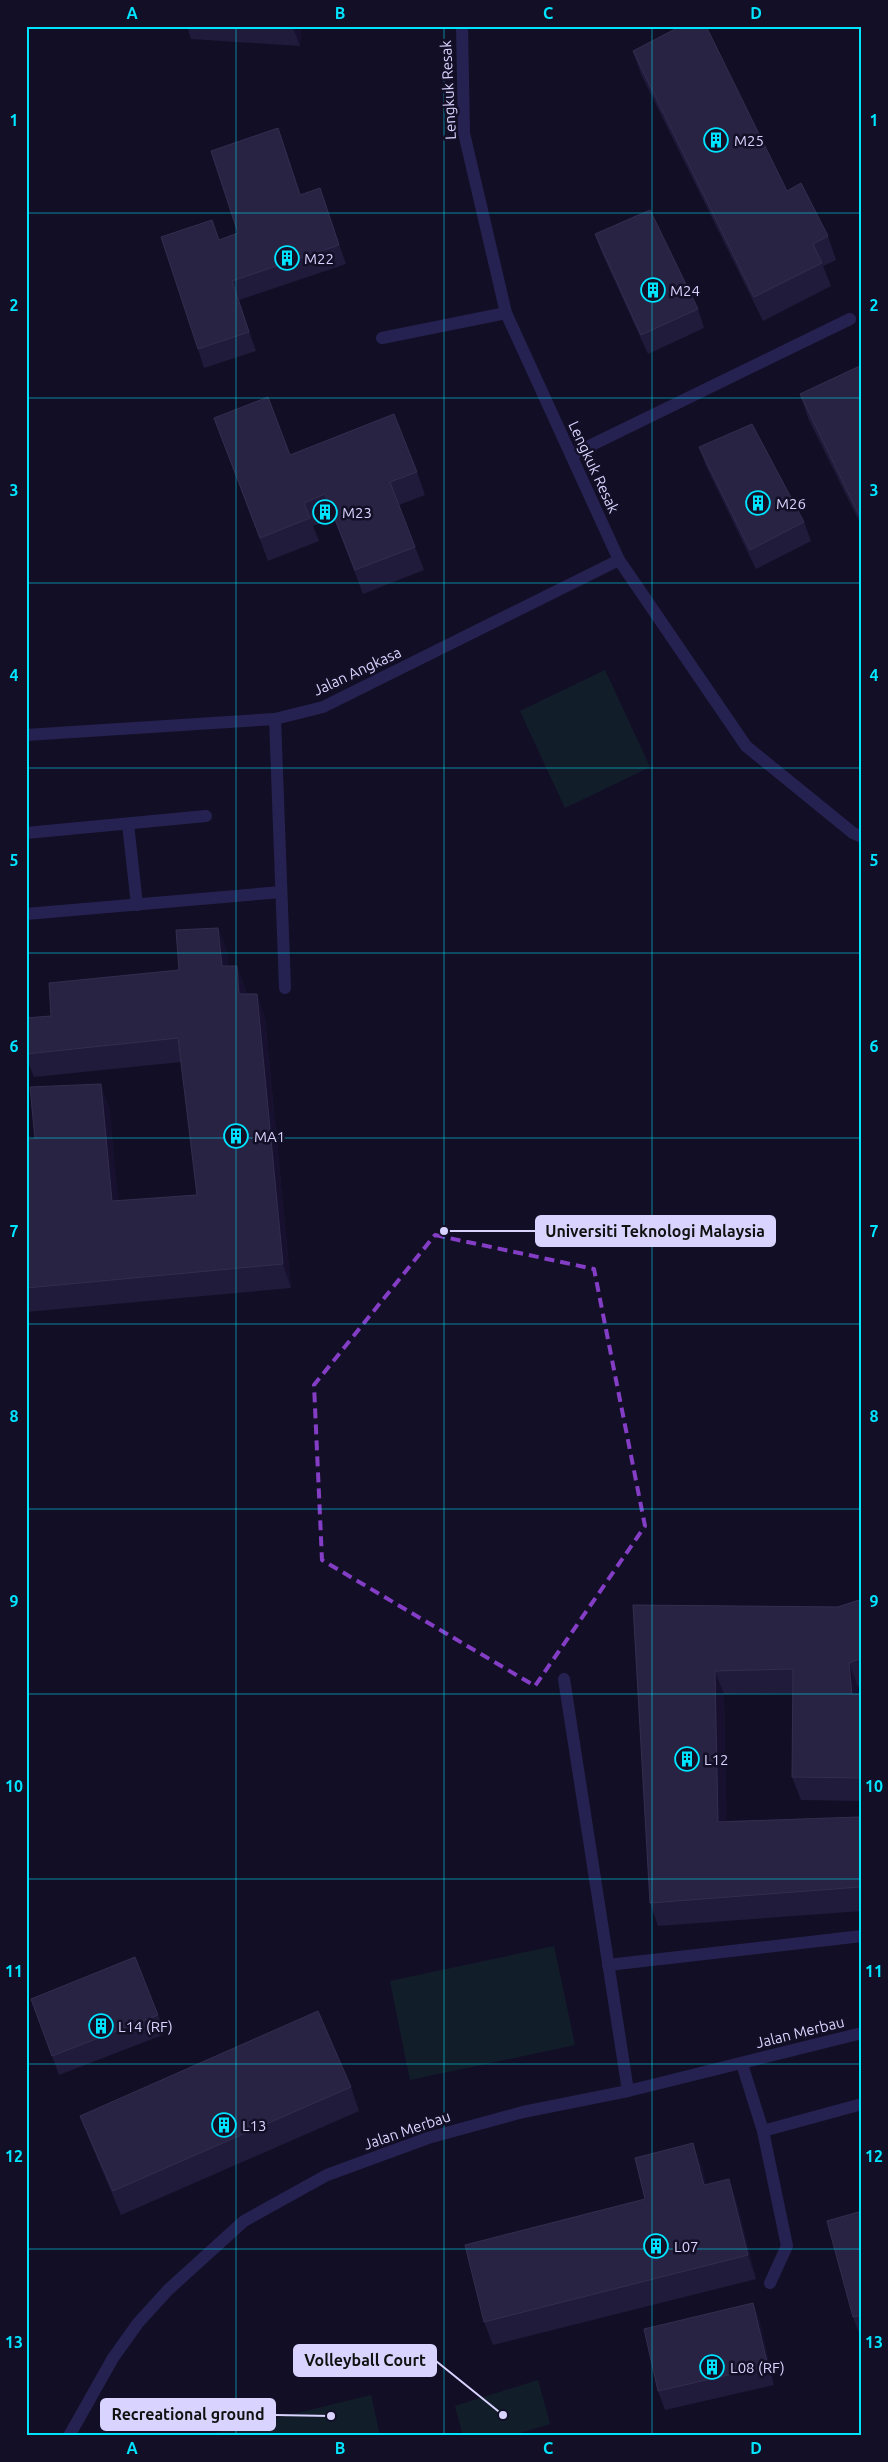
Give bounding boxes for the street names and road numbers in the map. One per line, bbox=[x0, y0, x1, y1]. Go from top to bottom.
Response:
street label: Lengkuk Resak bbox=[437, 39, 459, 140]
street label: Lengkuk Resak bbox=[565, 418, 623, 516]
street label: Jalan Angkasa bbox=[310, 643, 404, 699]
street label: Jalan Merbau bbox=[754, 2013, 846, 2051]
street label: Jalan Merbau bbox=[361, 2107, 453, 2153]

